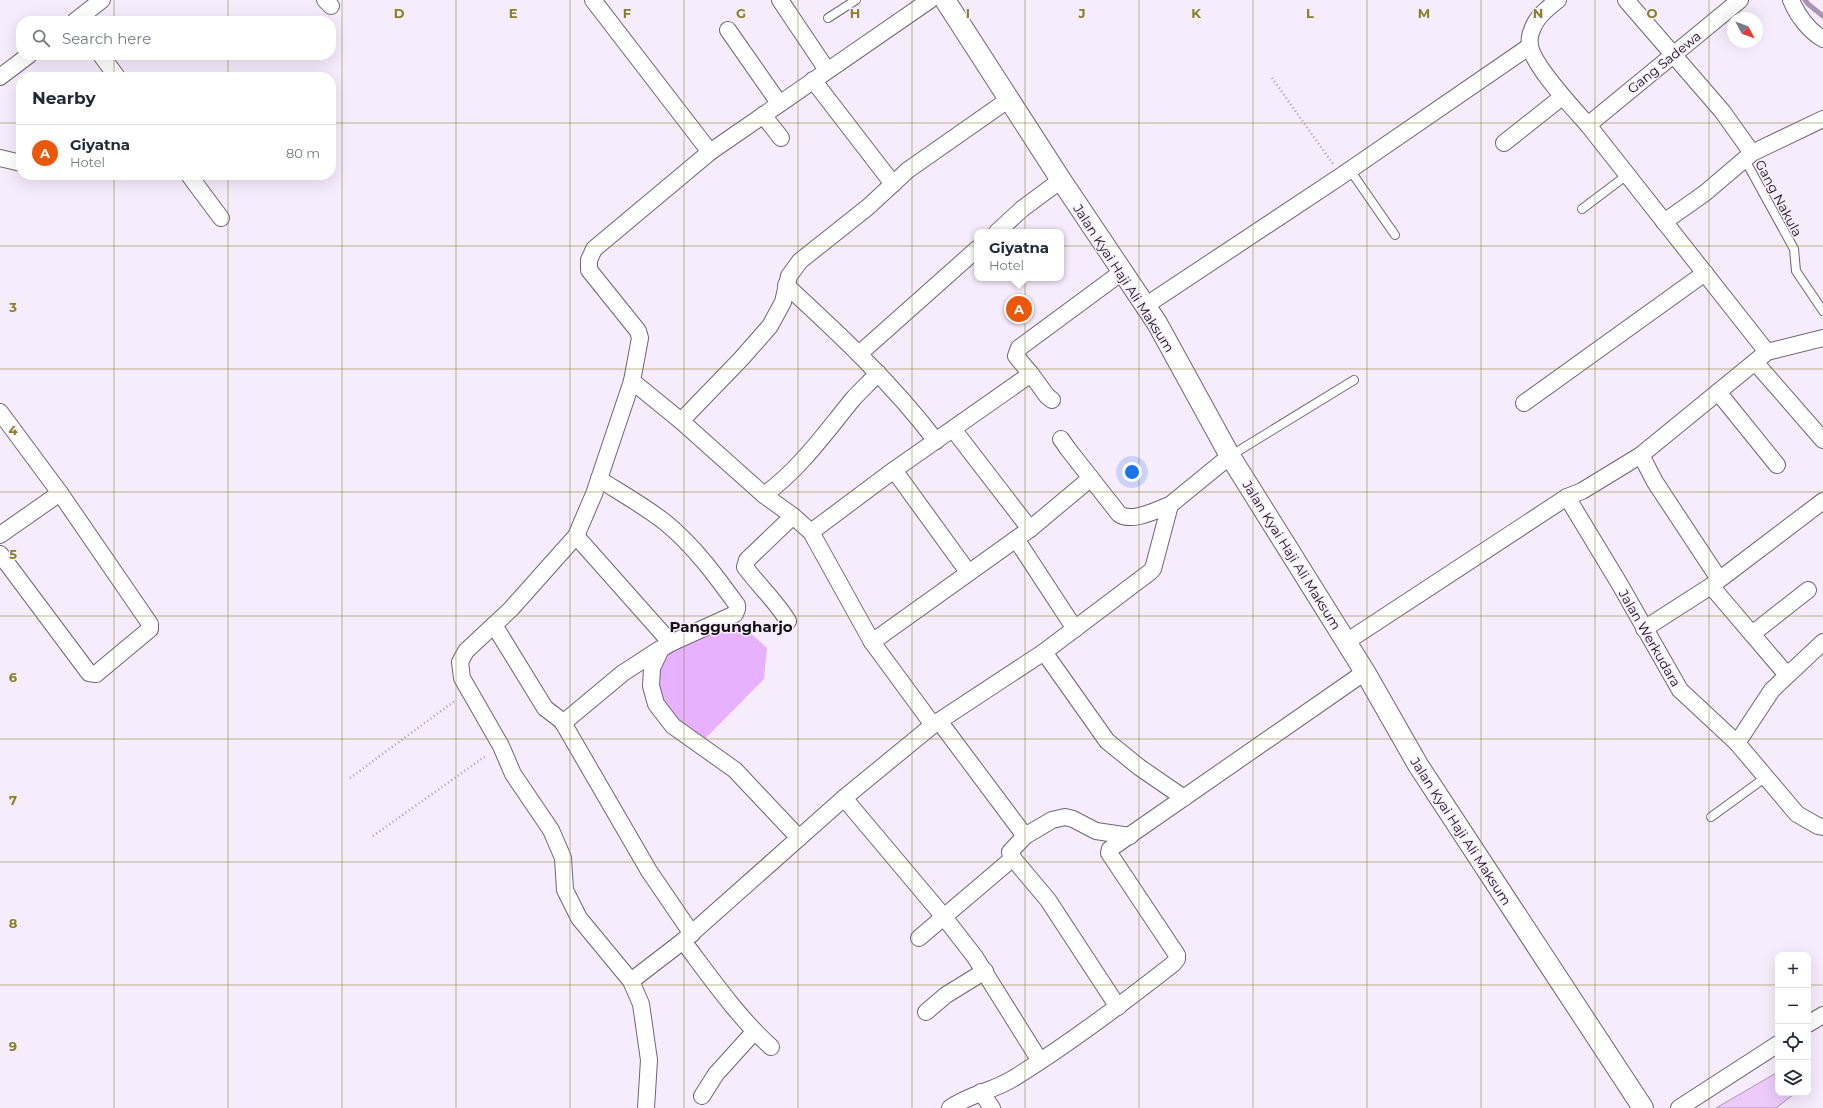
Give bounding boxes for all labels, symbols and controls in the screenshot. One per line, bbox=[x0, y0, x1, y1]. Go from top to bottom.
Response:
text: D bbox=[394, 5, 405, 21]
text: E bbox=[509, 5, 518, 21]
text: F bbox=[623, 5, 631, 21]
text: G bbox=[736, 5, 746, 21]
text: H bbox=[850, 5, 860, 21]
text: I bbox=[966, 5, 970, 21]
text: J bbox=[1077, 5, 1086, 21]
text: K bbox=[1191, 5, 1201, 21]
text: L bbox=[1306, 5, 1314, 21]
text: M bbox=[1418, 5, 1430, 21]
text: N bbox=[1533, 5, 1543, 21]
text: O bbox=[1647, 5, 1658, 21]
north arrow bbox=[1727, 12, 1763, 48]
search box bbox=[16, 16, 336, 60]
icon: search bbox=[30, 27, 52, 49]
street label: Gang Sadewa bbox=[1624, 28, 1704, 96]
text: Search here bbox=[62, 29, 151, 48]
text: Nearby bbox=[32, 88, 96, 108]
text: Giyatna bbox=[70, 135, 130, 154]
text: A bbox=[40, 145, 50, 161]
text: 80 m bbox=[286, 145, 320, 161]
text: Hotel bbox=[70, 154, 105, 170]
street label: Gang Nakula bbox=[1752, 157, 1806, 239]
street label: Jalan Kyai Haji Ali Maksum bbox=[1070, 200, 1178, 355]
popup bbox=[974, 229, 1064, 281]
text: Giyatna bbox=[989, 238, 1049, 257]
text: Hotel bbox=[989, 257, 1024, 273]
pin: A bbox=[1006, 294, 1032, 324]
text: 3 bbox=[8, 299, 17, 315]
text: 4 bbox=[9, 422, 18, 438]
your location bbox=[1122, 462, 1142, 482]
street label: Jalan Kyai Haji Ali Maksum bbox=[1239, 477, 1345, 633]
text: 5 bbox=[9, 546, 17, 562]
street label: Jalan Werkudara bbox=[1615, 586, 1684, 689]
district label: Panggungharjo bbox=[669, 617, 793, 636]
text: 6 bbox=[9, 669, 18, 685]
street label: Jalan Kyai Haji Ali Maksum bbox=[1407, 753, 1515, 908]
text: 7 bbox=[9, 792, 17, 808]
text: 8 bbox=[9, 915, 18, 931]
map controls bbox=[1775, 952, 1811, 1096]
button: + bbox=[1775, 952, 1811, 988]
button: − bbox=[1775, 988, 1811, 1024]
button: locate bbox=[1775, 1024, 1811, 1060]
text: 9 bbox=[9, 1038, 17, 1054]
button: layers bbox=[1775, 1060, 1811, 1096]

